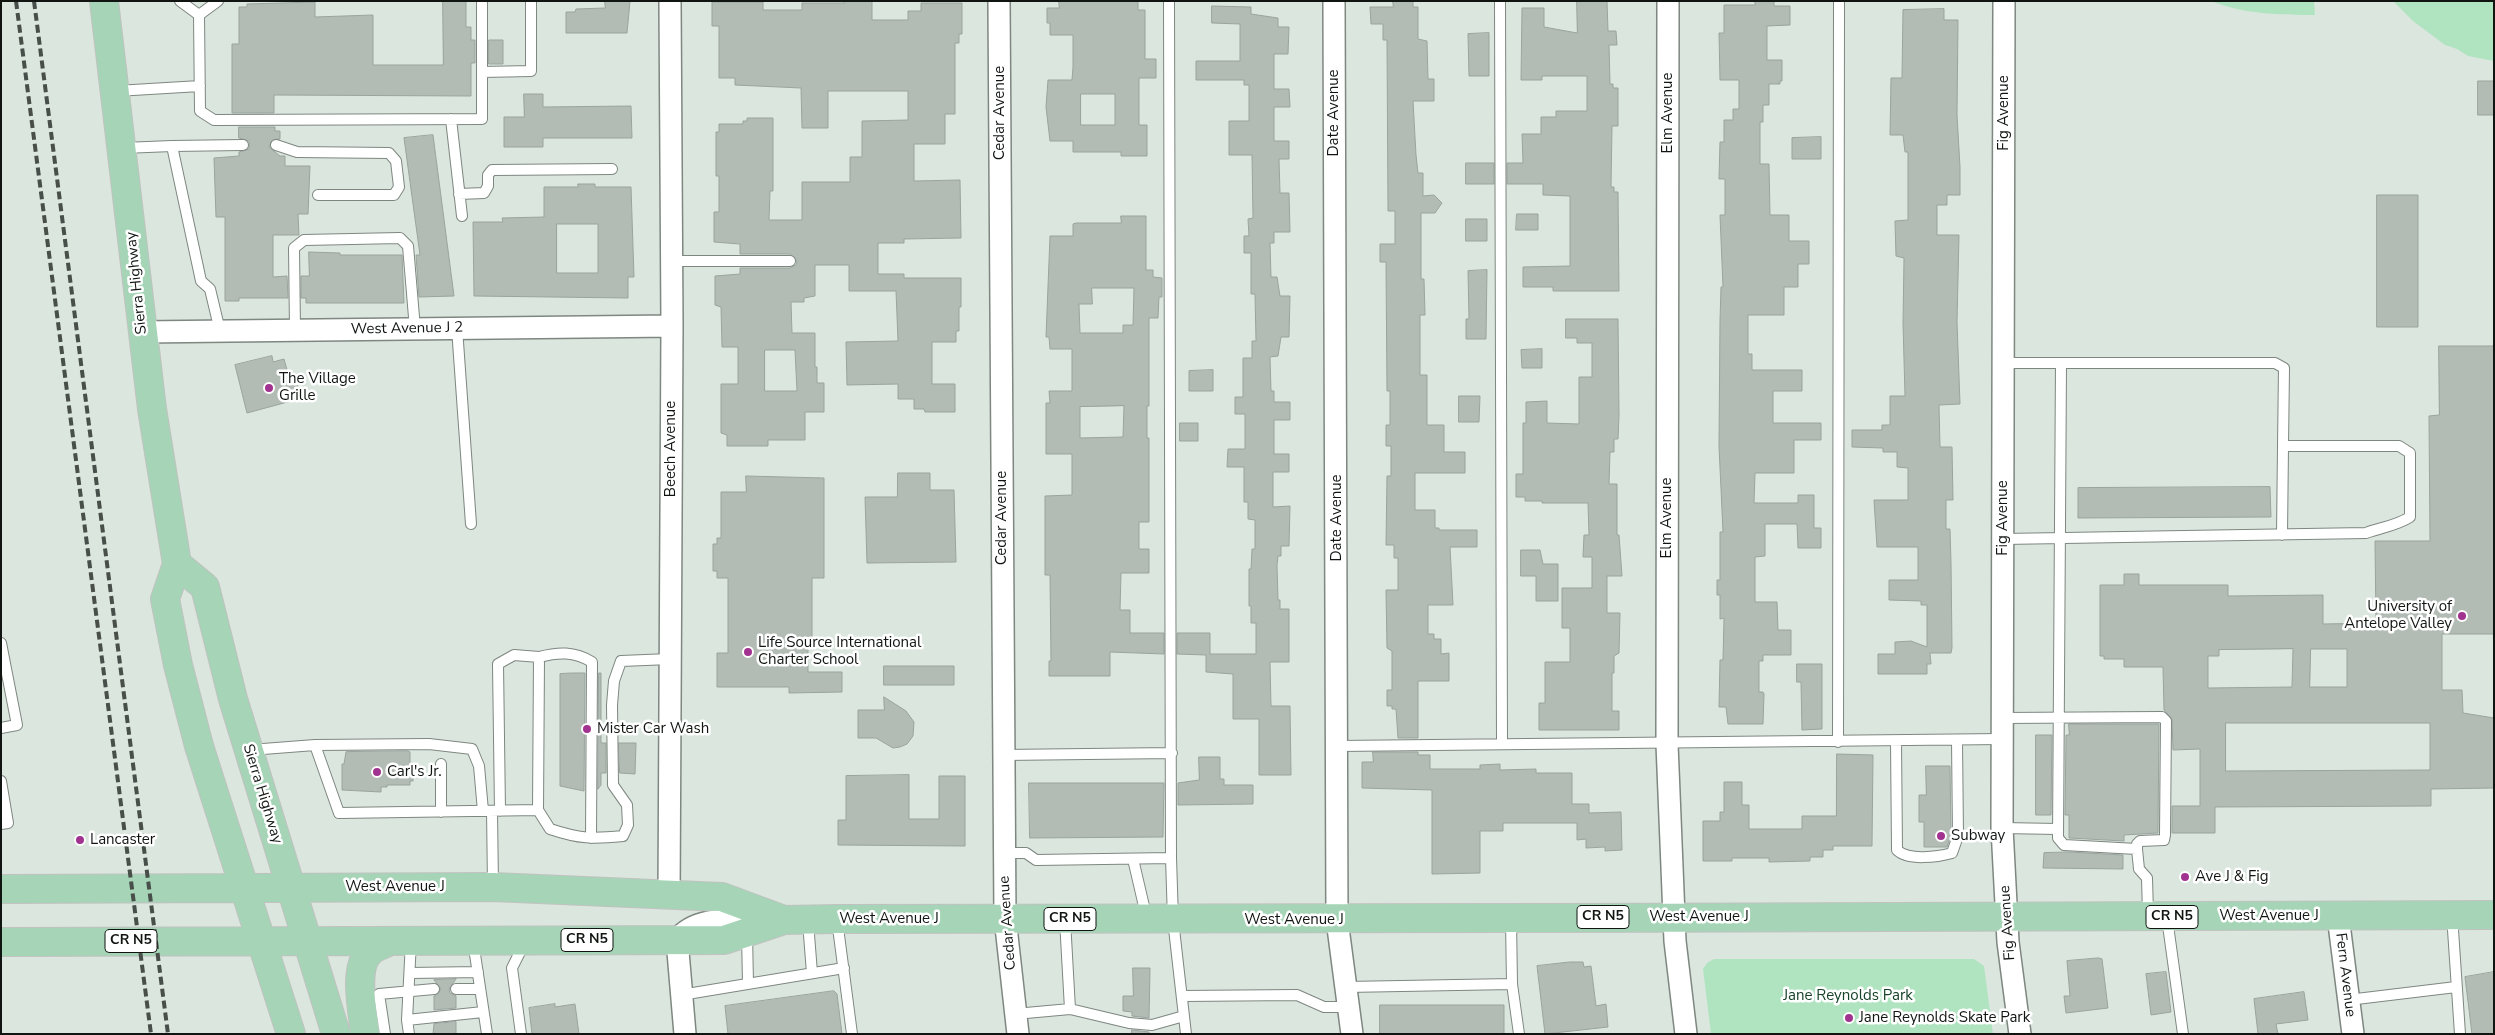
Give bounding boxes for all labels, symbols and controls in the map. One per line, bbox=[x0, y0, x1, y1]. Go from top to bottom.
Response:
street label: Cedar Avenue bbox=[991, 66, 1009, 160]
street label: Date Avenue bbox=[1325, 69, 1343, 157]
street label: Elm Avenue bbox=[1659, 73, 1677, 153]
street label: Fig Avenue bbox=[1995, 75, 2013, 151]
street label: Sierra Highway bbox=[123, 231, 151, 335]
street label: West Avenue J 2 bbox=[351, 319, 463, 339]
place label: The Village Grille bbox=[279, 370, 356, 405]
marker: The Village Grille bbox=[263, 382, 275, 394]
street label: Beech Avenue bbox=[662, 401, 680, 497]
street label: Cedar Avenue bbox=[993, 471, 1011, 565]
street label: Date Avenue bbox=[1328, 474, 1346, 562]
street label: Elm Avenue bbox=[1658, 478, 1676, 558]
street label: Fig Avenue bbox=[1994, 480, 2012, 556]
place label: University of Antelope Valley bbox=[2344, 598, 2452, 633]
marker: University of Antelope Valley bbox=[2456, 610, 2468, 622]
place label: Life Source International Charter School bbox=[758, 634, 921, 669]
marker: Life Source International Charter School bbox=[742, 646, 754, 658]
place label: Mister Car Wash bbox=[597, 720, 709, 738]
marker: Mister Car Wash bbox=[581, 723, 593, 735]
street label: Sierra Highway bbox=[238, 742, 286, 846]
place label: Carl's Jr. bbox=[387, 763, 442, 781]
marker: Carl's Jr. bbox=[371, 766, 383, 778]
place label: Subway bbox=[1951, 827, 2005, 845]
marker: Subway bbox=[1935, 830, 1947, 842]
place label: Lancaster bbox=[90, 831, 155, 849]
marker: Lancaster bbox=[74, 834, 86, 846]
place label: Ave J & Fig bbox=[2195, 868, 2268, 886]
marker: Ave J & Fig bbox=[2179, 871, 2191, 883]
street label: Cedar Avenue bbox=[996, 875, 1020, 971]
street label: West Avenue J bbox=[345, 878, 445, 896]
street label: Fig Avenue bbox=[1996, 885, 2020, 961]
road number: CR N5 bbox=[1577, 906, 1629, 929]
road number: CR N5 bbox=[2146, 906, 2198, 929]
street label: West Avenue J bbox=[2219, 907, 2319, 925]
road number: CR N5 bbox=[1044, 908, 1096, 931]
street label: West Avenue J bbox=[1649, 908, 1749, 926]
street label: West Avenue J bbox=[839, 910, 939, 928]
street label: West Avenue J bbox=[1244, 911, 1344, 929]
road number: CR N5 bbox=[561, 928, 613, 952]
road number: CR N5 bbox=[105, 929, 157, 952]
street label: Fern Avenue bbox=[2331, 932, 2359, 1018]
park label: Jane Reynolds Park bbox=[1783, 987, 1913, 1005]
place label: Jane Reynolds Skate Park bbox=[1859, 1009, 2030, 1027]
marker: Jane Reynolds Skate Park bbox=[1843, 1012, 1855, 1024]

